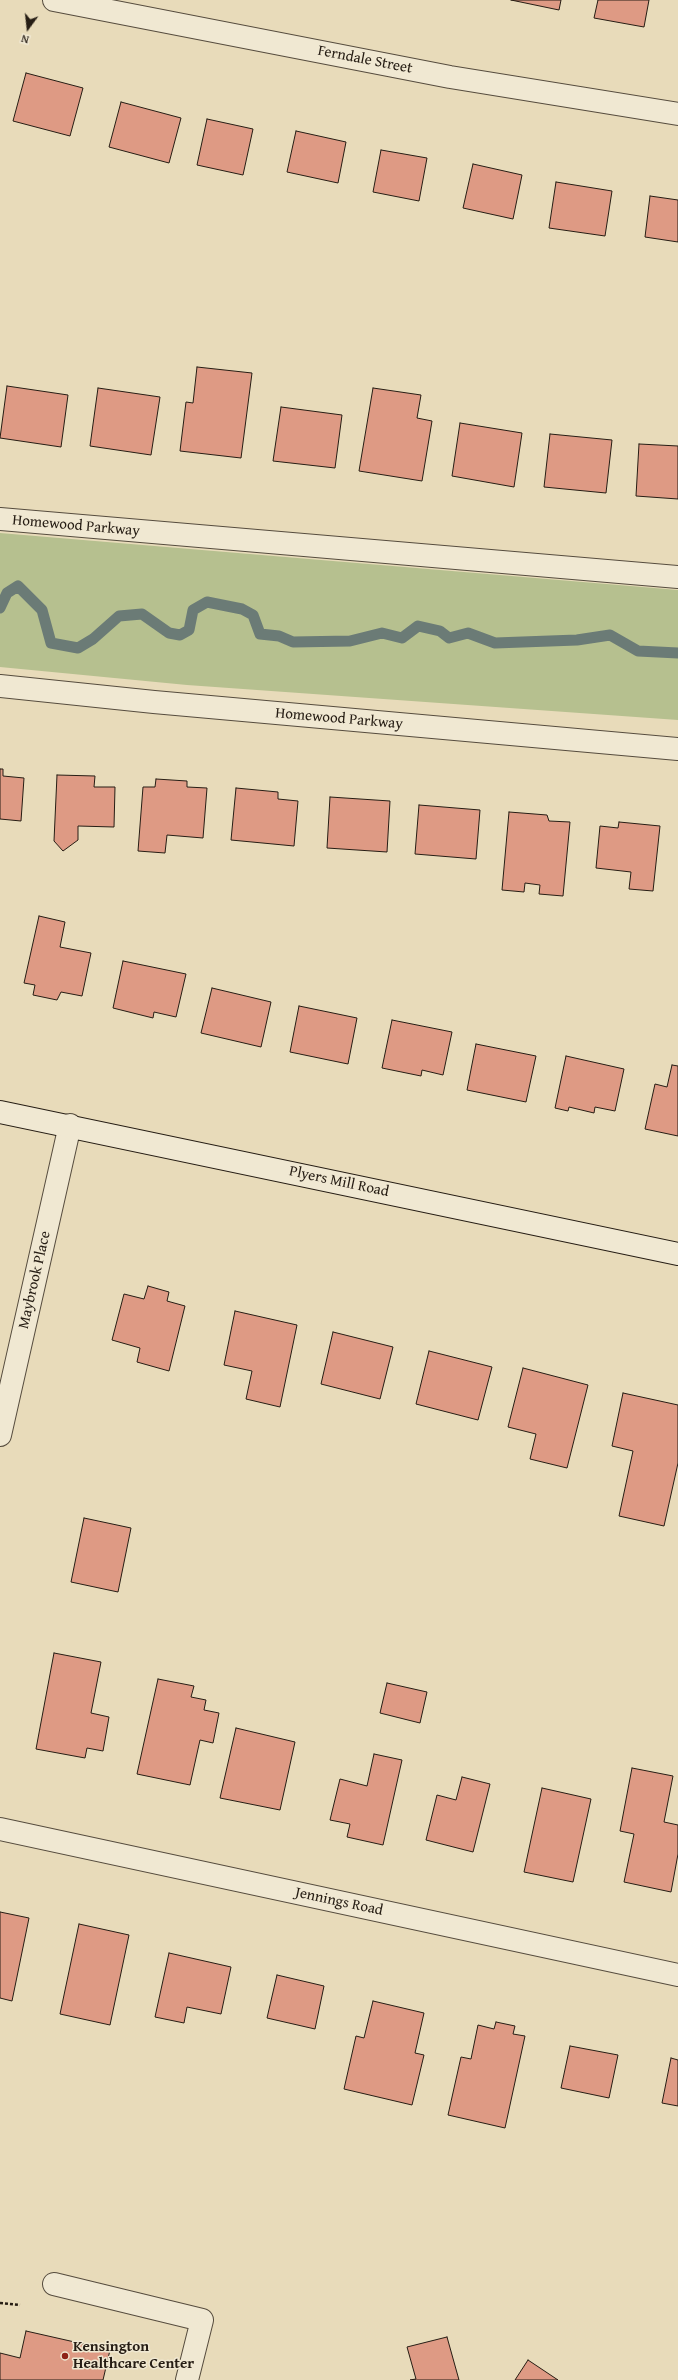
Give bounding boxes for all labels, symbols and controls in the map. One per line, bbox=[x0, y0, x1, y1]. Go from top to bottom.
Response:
north arrow bbox=[8, 8, 48, 48]
text: N bbox=[19, 31, 31, 48]
street label: Ferndale Street bbox=[316, 42, 414, 78]
street label: Homewood Parkway bbox=[12, 511, 140, 541]
street label: Homewood Parkway bbox=[275, 704, 403, 734]
street label: Plyers Mill Road bbox=[287, 1163, 391, 1201]
street label: Maybrook Place bbox=[15, 1229, 55, 1331]
street label: Jennings Road bbox=[293, 1884, 385, 1920]
place label: Kensington Healthcare Center bbox=[73, 2338, 194, 2373]
marker: Kensington Healthcare Center bbox=[60, 2351, 70, 2361]

